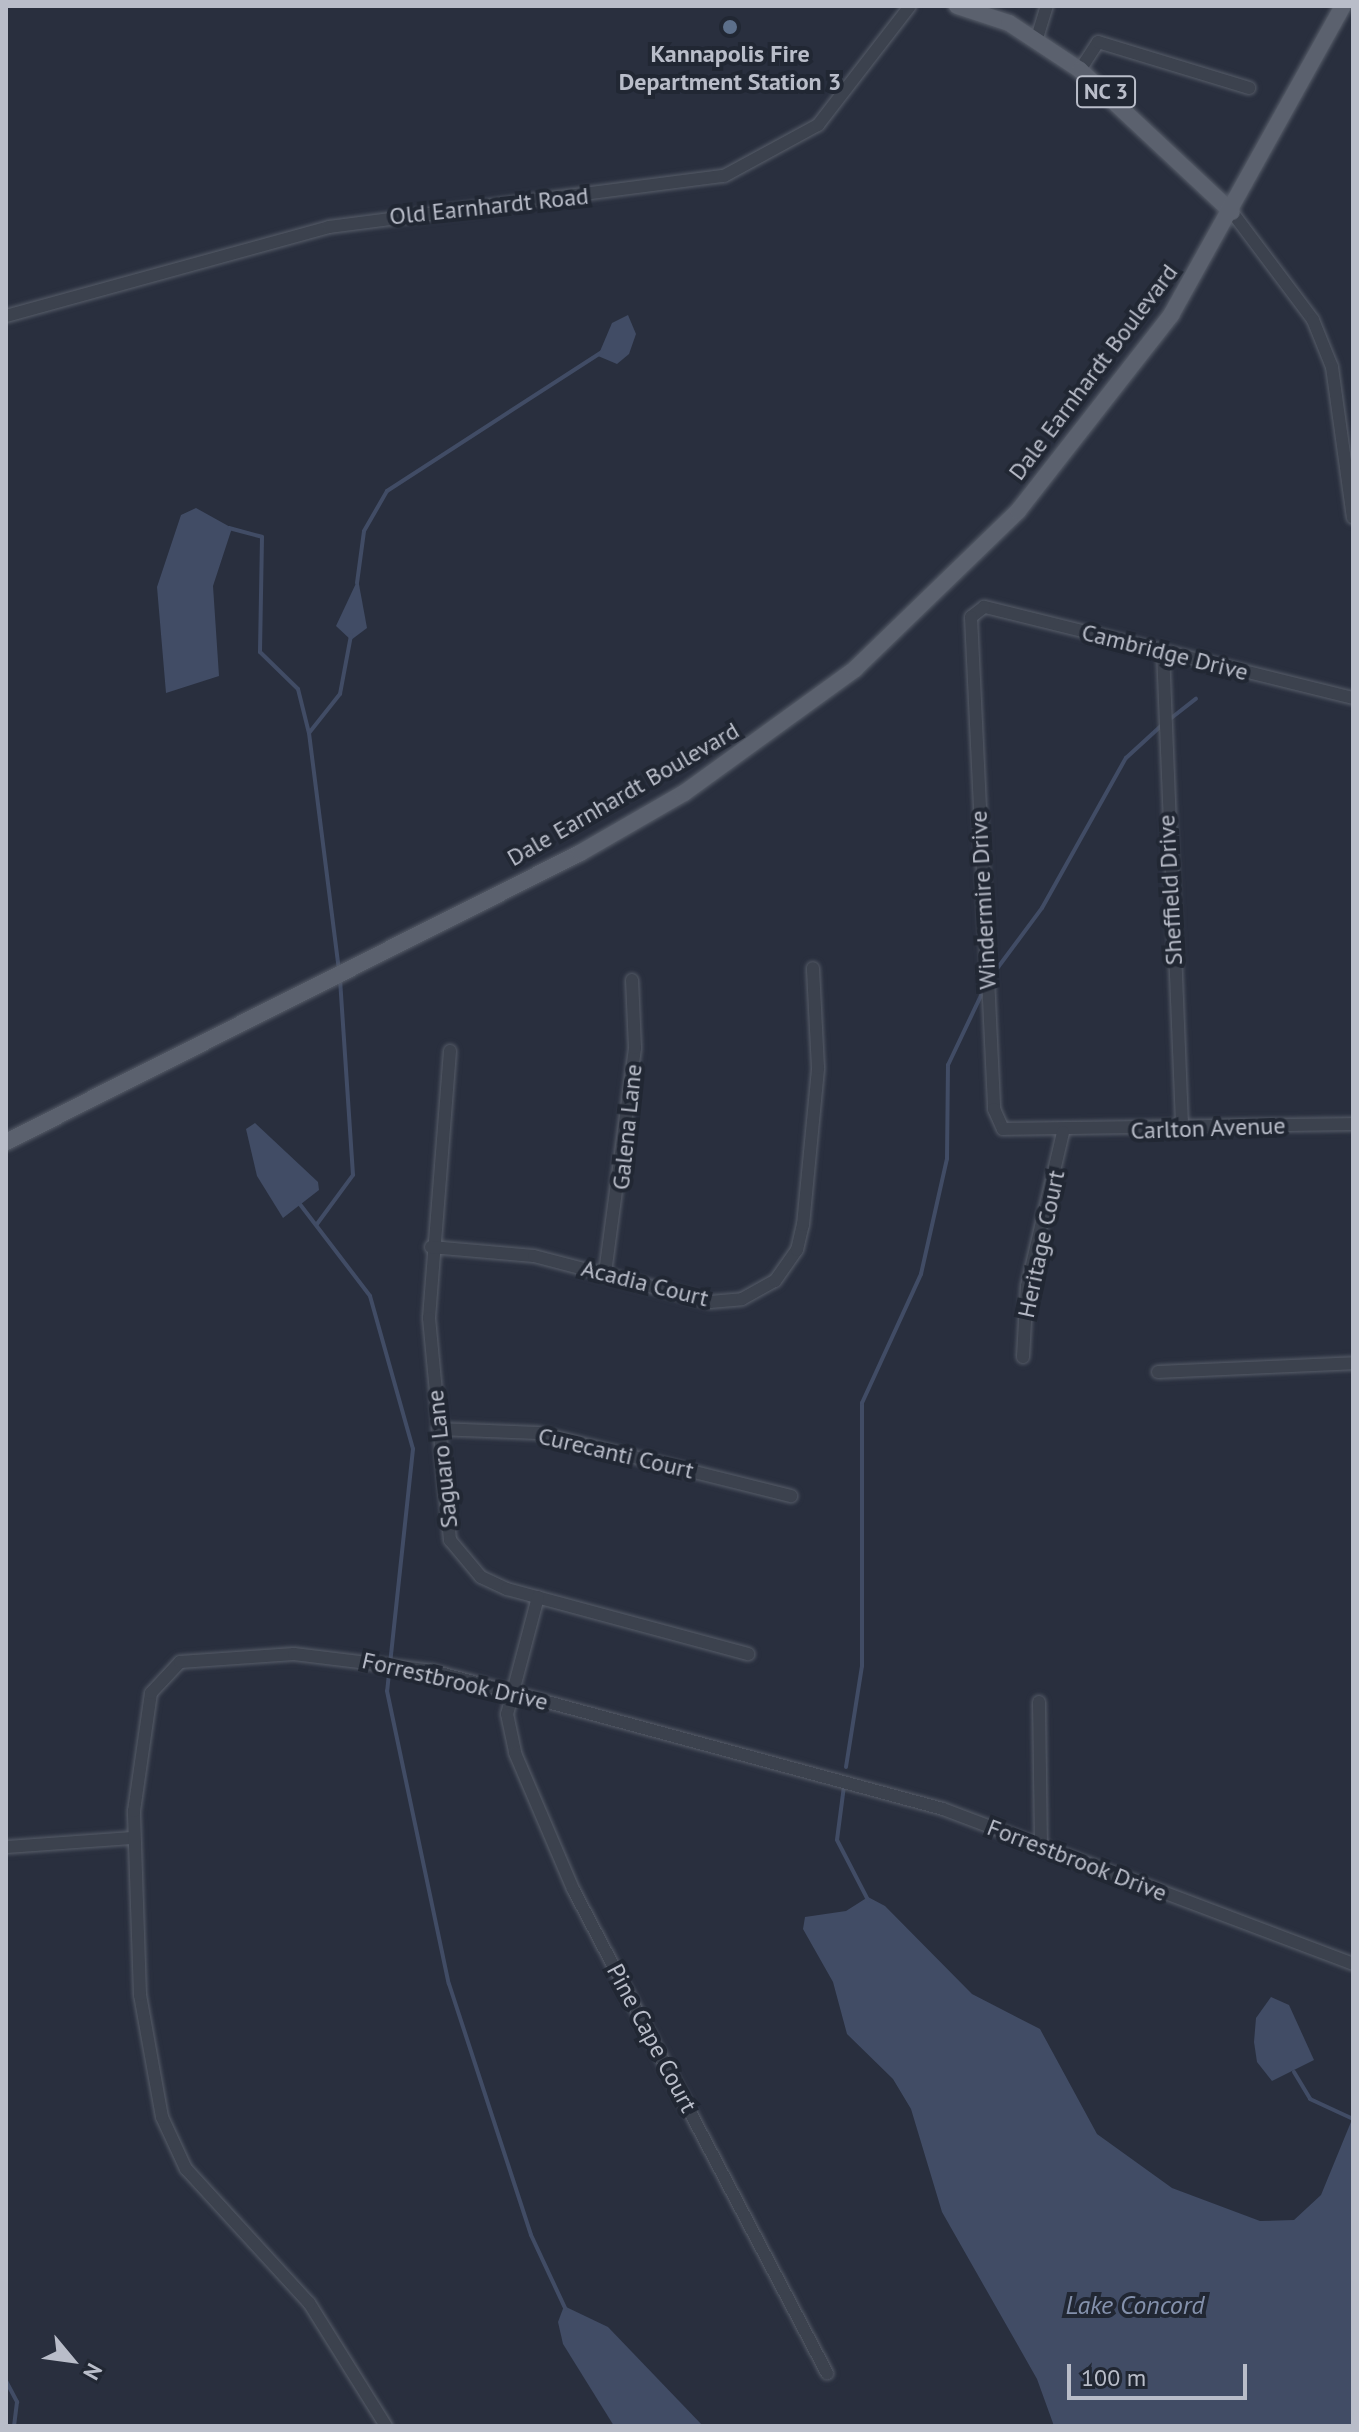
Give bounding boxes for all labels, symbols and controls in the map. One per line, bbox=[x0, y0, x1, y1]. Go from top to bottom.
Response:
marker: Kannapolis Fire Department Station 3 bbox=[721, 18, 739, 36]
place label: Kannapolis Fire Department Station 3 bbox=[619, 40, 841, 96]
road number: NC 3 bbox=[1074, 74, 1138, 110]
street label: Old Earnhardt Road bbox=[388, 181, 590, 231]
street label: Dale Earnhardt Boulevard bbox=[1002, 258, 1184, 486]
street label: Cambridge Drive bbox=[1079, 617, 1251, 687]
street label: Dale Earnhardt Boulevard bbox=[502, 716, 744, 872]
street label: Windermire Drive bbox=[964, 810, 1002, 990]
street label: Sheffield Drive bbox=[1152, 814, 1188, 966]
street label: Galena Lane bbox=[606, 1063, 648, 1191]
street label: Carlton Avenue bbox=[1130, 1111, 1286, 1145]
street label: Heritage Court bbox=[1011, 1168, 1071, 1320]
street label: Acadia Court bbox=[579, 1253, 711, 1313]
street label: Saguaro Lane bbox=[420, 1388, 464, 1530]
street label: Curecanti Court bbox=[535, 1421, 697, 1485]
street label: Forrestbrook Drive bbox=[359, 1646, 551, 1716]
street label: Forrestbrook Drive bbox=[983, 1812, 1171, 1908]
street label: Pine Cape Court bbox=[601, 1959, 703, 2117]
water label: Lake Concord bbox=[1065, 2289, 1205, 2321]
north arrow bbox=[32, 2320, 112, 2400]
scale bar bbox=[1071, 2348, 1251, 2398]
text: N bbox=[77, 2359, 109, 2385]
text: 100 m bbox=[1081, 2362, 1146, 2393]

